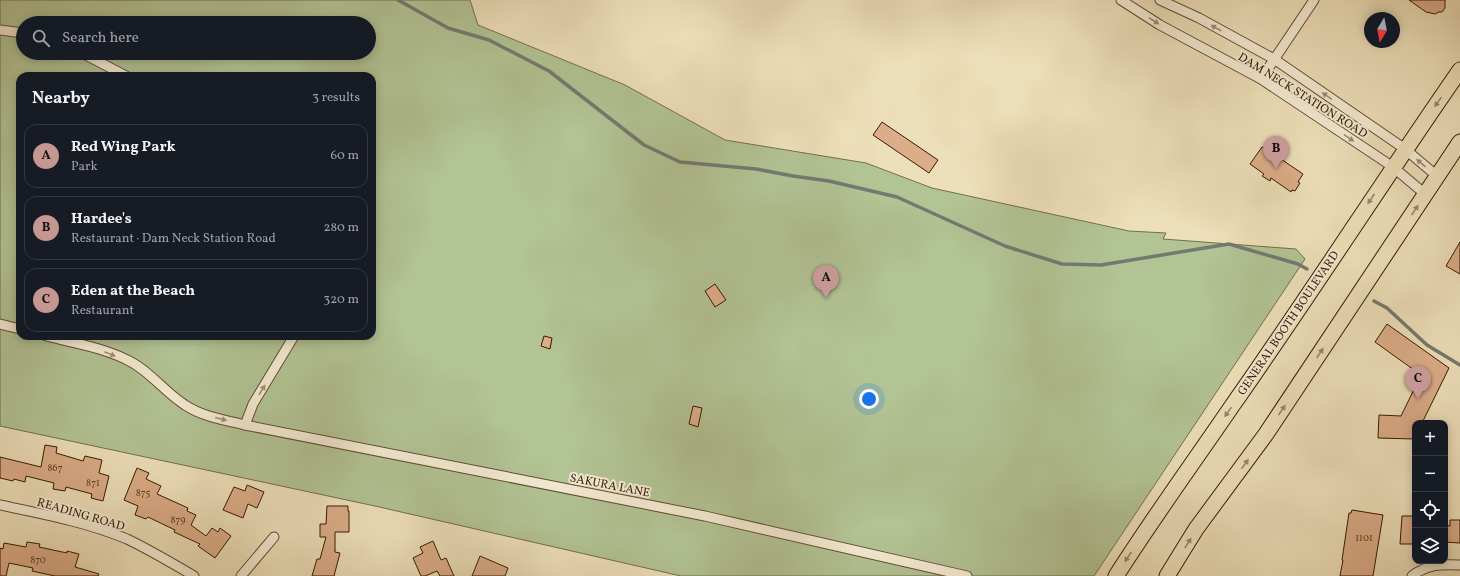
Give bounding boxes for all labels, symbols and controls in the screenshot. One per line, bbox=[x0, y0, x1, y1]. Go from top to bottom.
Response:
north arrow bbox=[1364, 12, 1400, 48]
search box bbox=[16, 16, 376, 60]
one-way arrow bbox=[1149, 17, 1159, 25]
one-way arrow bbox=[1210, 24, 1222, 31]
icon: search bbox=[30, 27, 52, 49]
text: Search here bbox=[62, 28, 139, 49]
street label: DAM NECK STATION ROAD bbox=[1235, 49, 1370, 142]
text: Nearby bbox=[32, 87, 90, 110]
text: 3 results bbox=[312, 89, 360, 107]
one-way arrow bbox=[1321, 92, 1333, 99]
one-way arrow bbox=[1434, 97, 1442, 107]
one-way arrow bbox=[1344, 134, 1355, 142]
pin: B bbox=[1263, 136, 1289, 169]
text: Red Wing Park bbox=[71, 137, 176, 158]
text: A bbox=[41, 147, 51, 165]
text: 60 m bbox=[331, 147, 359, 165]
text: Park bbox=[71, 158, 98, 176]
one-way arrow bbox=[1416, 158, 1427, 167]
one-way arrow bbox=[1367, 194, 1375, 205]
one-way arrow bbox=[1411, 205, 1419, 215]
text: Hardee's bbox=[71, 209, 132, 230]
text: B bbox=[42, 219, 50, 237]
text: 280 m bbox=[323, 219, 359, 237]
text: Restaurant · Dam Neck Station Road bbox=[71, 230, 276, 248]
street label: GENERAL BOOTH BOULEVARD bbox=[1234, 248, 1343, 399]
pin: A bbox=[813, 265, 839, 298]
text: Eden at the Beach bbox=[71, 281, 195, 302]
text: C bbox=[42, 291, 50, 309]
text: 320 m bbox=[324, 291, 359, 309]
text: Restaurant bbox=[71, 302, 134, 320]
one-way arrow bbox=[1316, 348, 1324, 358]
one-way arrow bbox=[105, 351, 117, 357]
pin: C bbox=[1405, 366, 1431, 399]
one-way arrow bbox=[258, 385, 266, 395]
your location bbox=[859, 389, 879, 409]
one-way arrow bbox=[1279, 404, 1286, 416]
one-way arrow bbox=[1225, 407, 1233, 417]
one-way arrow bbox=[214, 416, 227, 422]
map controls bbox=[1412, 420, 1448, 564]
button: + bbox=[1412, 420, 1448, 456]
button: − bbox=[1412, 456, 1448, 492]
one-way arrow bbox=[1241, 458, 1249, 469]
house number: 867 bbox=[48, 461, 63, 475]
street label: SAKURA LANE bbox=[568, 470, 651, 502]
house number: 871 bbox=[86, 476, 100, 490]
house number: 875 bbox=[136, 486, 151, 500]
button: locate bbox=[1412, 492, 1448, 528]
street label: READING ROAD bbox=[35, 495, 127, 535]
house number: 879 bbox=[170, 513, 186, 527]
button: layers bbox=[1412, 528, 1448, 564]
house number: 1101 bbox=[1355, 531, 1373, 545]
one-way arrow bbox=[1184, 537, 1191, 549]
one-way arrow bbox=[1124, 552, 1132, 562]
house number: 870 bbox=[30, 553, 46, 567]

